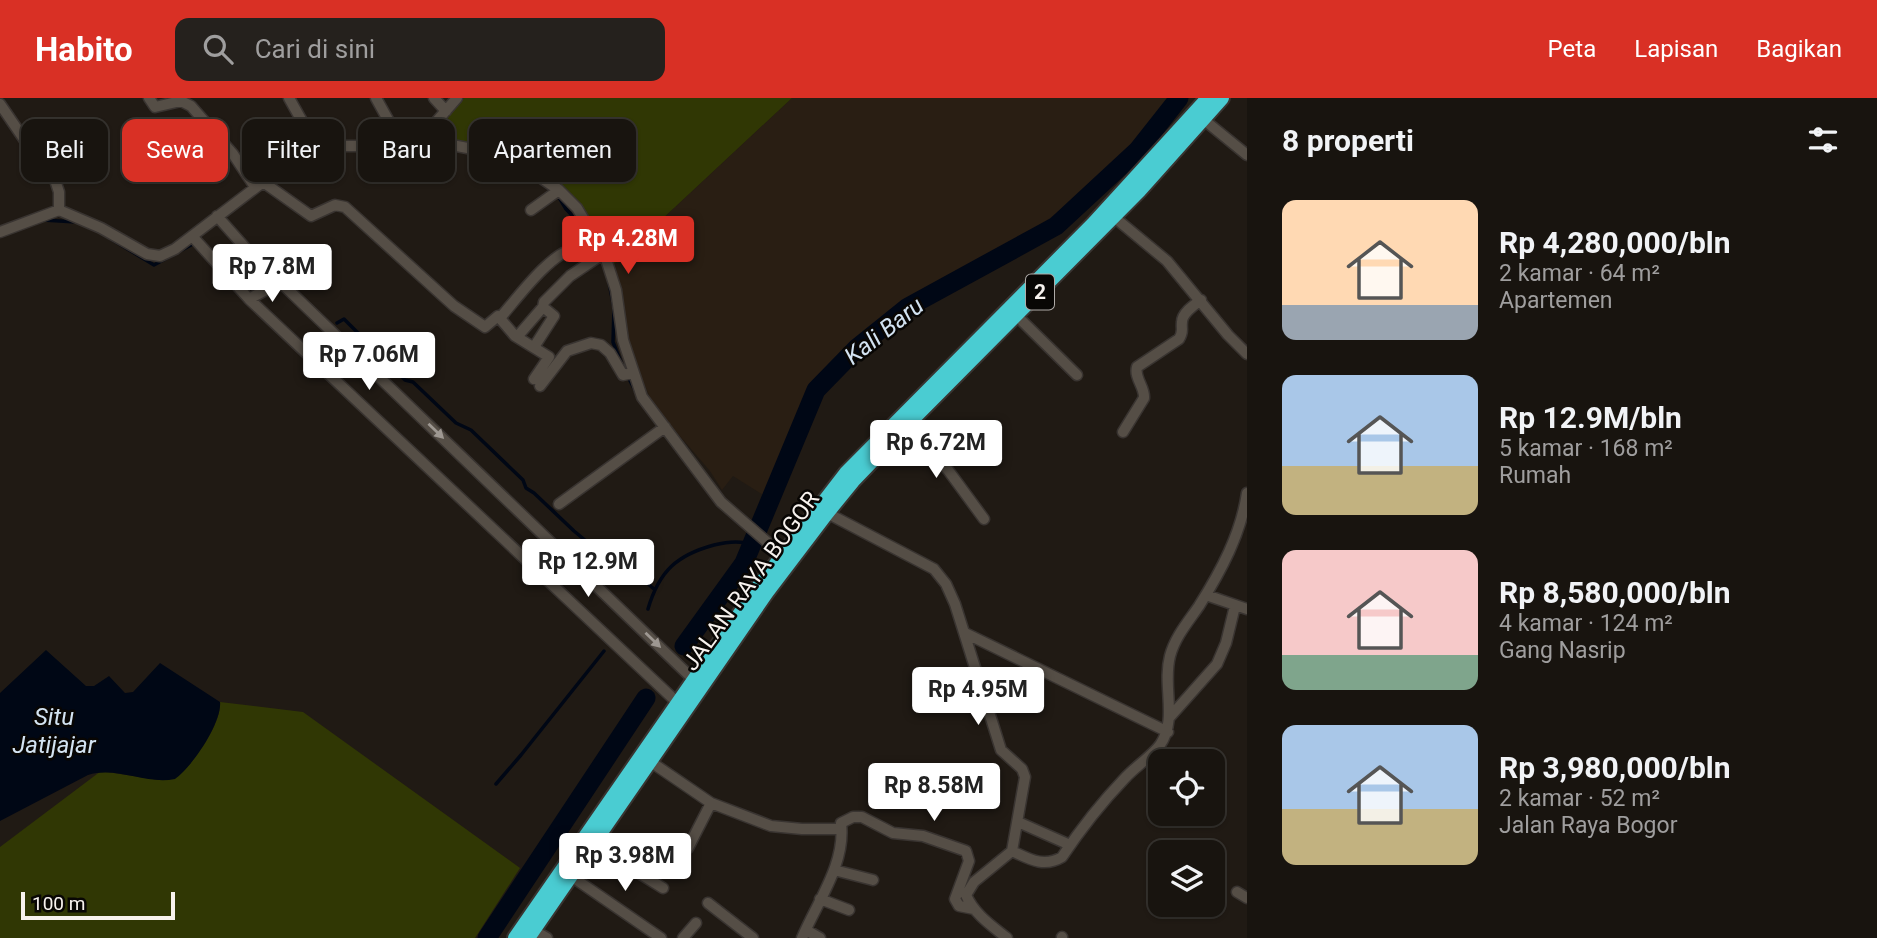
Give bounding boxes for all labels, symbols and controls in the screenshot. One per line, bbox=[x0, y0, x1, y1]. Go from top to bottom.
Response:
search box bbox=[175, 18, 665, 81]
text: Habito bbox=[35, 30, 133, 69]
icon: search bbox=[199, 30, 237, 68]
text: Cari di sini bbox=[255, 34, 375, 64]
text: Peta bbox=[1548, 35, 1596, 63]
text: Lapisan bbox=[1634, 35, 1718, 63]
text: Bagikan bbox=[1756, 35, 1842, 63]
chip: Beli bbox=[21, 119, 108, 182]
chip: Sewa bbox=[122, 119, 228, 182]
chip: Filter bbox=[242, 119, 344, 182]
chip: Baru bbox=[358, 119, 455, 182]
chip: Apartemen bbox=[469, 119, 636, 182]
icon: filters bbox=[1804, 121, 1842, 159]
text: 8 properti bbox=[1282, 123, 1414, 158]
pin: Rp 4.28M bbox=[556, 216, 700, 276]
text: Rp 4.28M bbox=[578, 225, 678, 252]
text: Rp 4,280,000/bln bbox=[1499, 225, 1731, 260]
icon: home bbox=[1338, 228, 1422, 312]
pin: Rp 7.8M bbox=[207, 244, 337, 304]
text: Rp 7.8M bbox=[229, 253, 315, 280]
text: 2 kamar · 64 m² bbox=[1499, 260, 1660, 287]
road number: 2 bbox=[1026, 274, 1054, 310]
text: Apartemen bbox=[1499, 287, 1613, 314]
water label: Kali Baru bbox=[839, 291, 929, 370]
pin: Rp 7.06M bbox=[297, 332, 441, 392]
text: Rp 7.06M bbox=[319, 341, 419, 368]
text: Rp 12.9M/bln bbox=[1499, 400, 1682, 435]
icon: home bbox=[1338, 403, 1422, 487]
pin: Rp 6.72M bbox=[864, 420, 1008, 480]
one-way arrow bbox=[427, 423, 444, 439]
text: Rp 6.72M bbox=[886, 429, 986, 456]
text: 5 kamar · 168 m² bbox=[1499, 435, 1673, 462]
text: Rumah bbox=[1499, 462, 1571, 489]
street label: JALAN RAYA BOGOR bbox=[677, 486, 825, 676]
pin: Rp 12.9M bbox=[516, 540, 660, 599]
text: Rp 12.9M bbox=[538, 548, 638, 575]
text: Rp 8,580,000/bln bbox=[1499, 575, 1731, 610]
icon: home bbox=[1338, 578, 1422, 662]
text: 4 kamar · 124 m² bbox=[1499, 610, 1673, 637]
one-way arrow bbox=[644, 631, 661, 648]
text: Gang Nasrip bbox=[1499, 637, 1626, 664]
pin: Rp 4.95M bbox=[906, 668, 1050, 727]
text: Rp 4.95M bbox=[928, 676, 1028, 703]
water label: Situ Jatijajar bbox=[12, 703, 97, 759]
map controls bbox=[1148, 749, 1225, 917]
button: locate bbox=[1148, 749, 1225, 826]
text: Rp 3,980,000/bln bbox=[1499, 750, 1731, 785]
icon: home bbox=[1338, 753, 1422, 837]
pin: Rp 8.58M bbox=[862, 764, 1006, 823]
text: Rp 8.58M bbox=[884, 772, 984, 799]
text: 2 kamar · 52 m² bbox=[1499, 785, 1660, 812]
text: Jalan Raya Bogor bbox=[1499, 812, 1677, 839]
pin: Rp 3.98M bbox=[553, 834, 697, 893]
button: layers bbox=[1148, 840, 1225, 917]
text: Rp 3.98M bbox=[575, 842, 675, 869]
scale bar bbox=[21, 889, 175, 921]
text: 100 m bbox=[32, 892, 85, 915]

